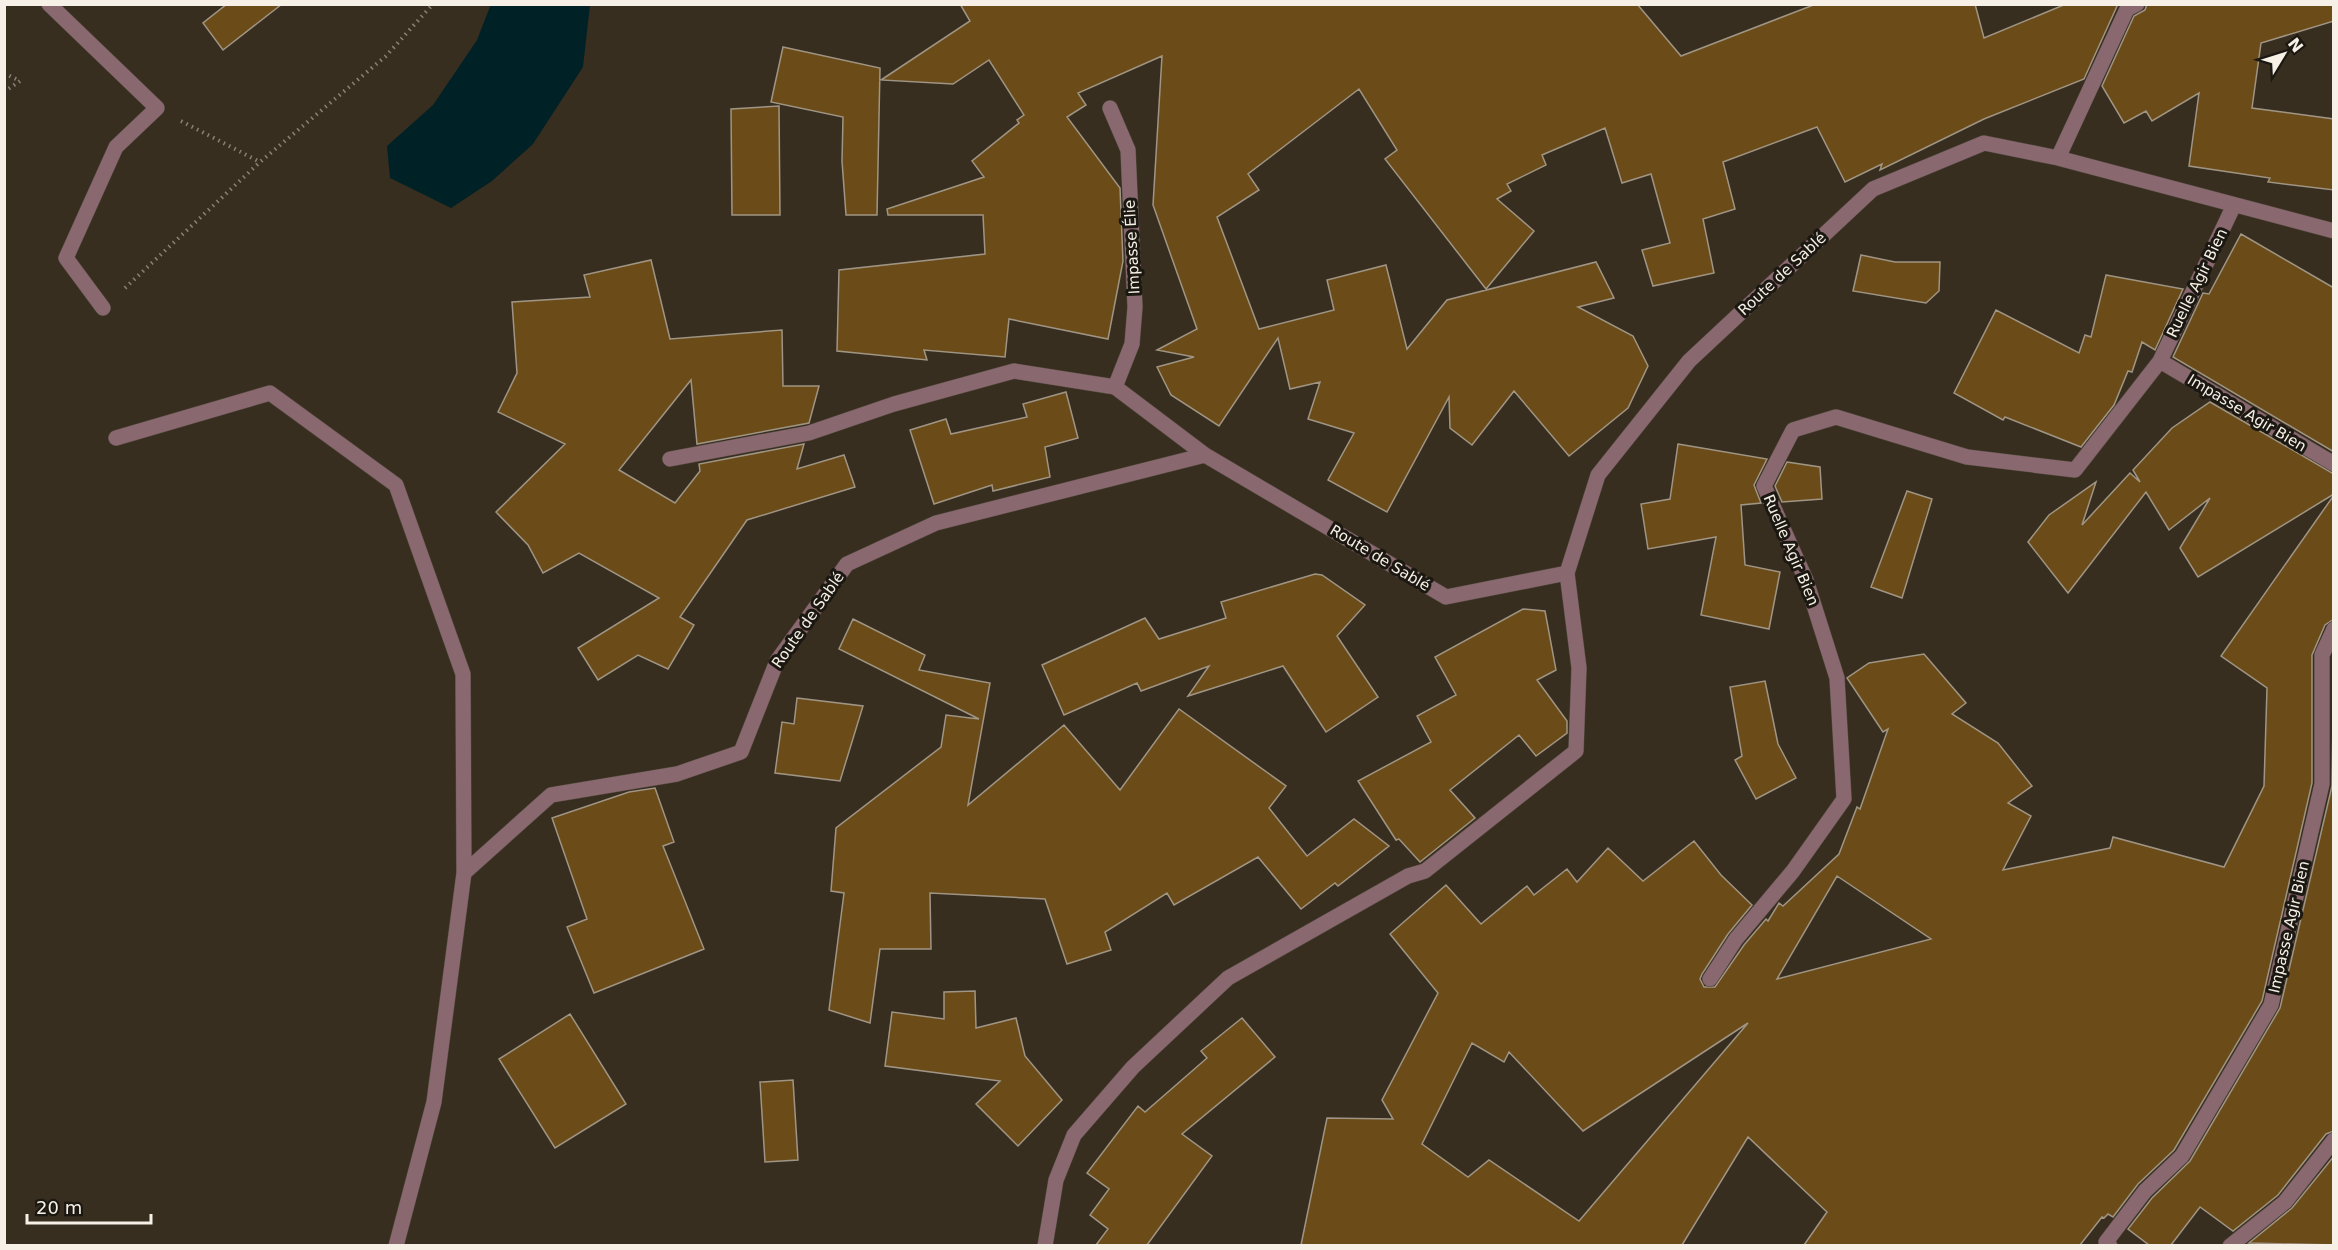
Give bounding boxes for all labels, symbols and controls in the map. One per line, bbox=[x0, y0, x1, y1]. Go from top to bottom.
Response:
north arrow bbox=[2254, 24, 2314, 84]
text: N bbox=[2284, 34, 2307, 56]
street label: Impasse Élie bbox=[1120, 199, 1143, 295]
street label: Ruelle Agir Bien bbox=[2163, 226, 2231, 340]
street label: Route de Sablé bbox=[1734, 229, 1830, 319]
street label: Impasse Agir Bien bbox=[2184, 370, 2310, 456]
street label: Ruelle Agir Bien bbox=[1759, 492, 1823, 608]
street label: Route de Sablé bbox=[1327, 521, 1433, 595]
street label: Route de Sablé bbox=[768, 568, 848, 672]
street label: Impasse Agir Bien bbox=[2265, 859, 2313, 995]
scale bar bbox=[27, 1187, 152, 1225]
text: 20 m bbox=[36, 1197, 82, 1218]

